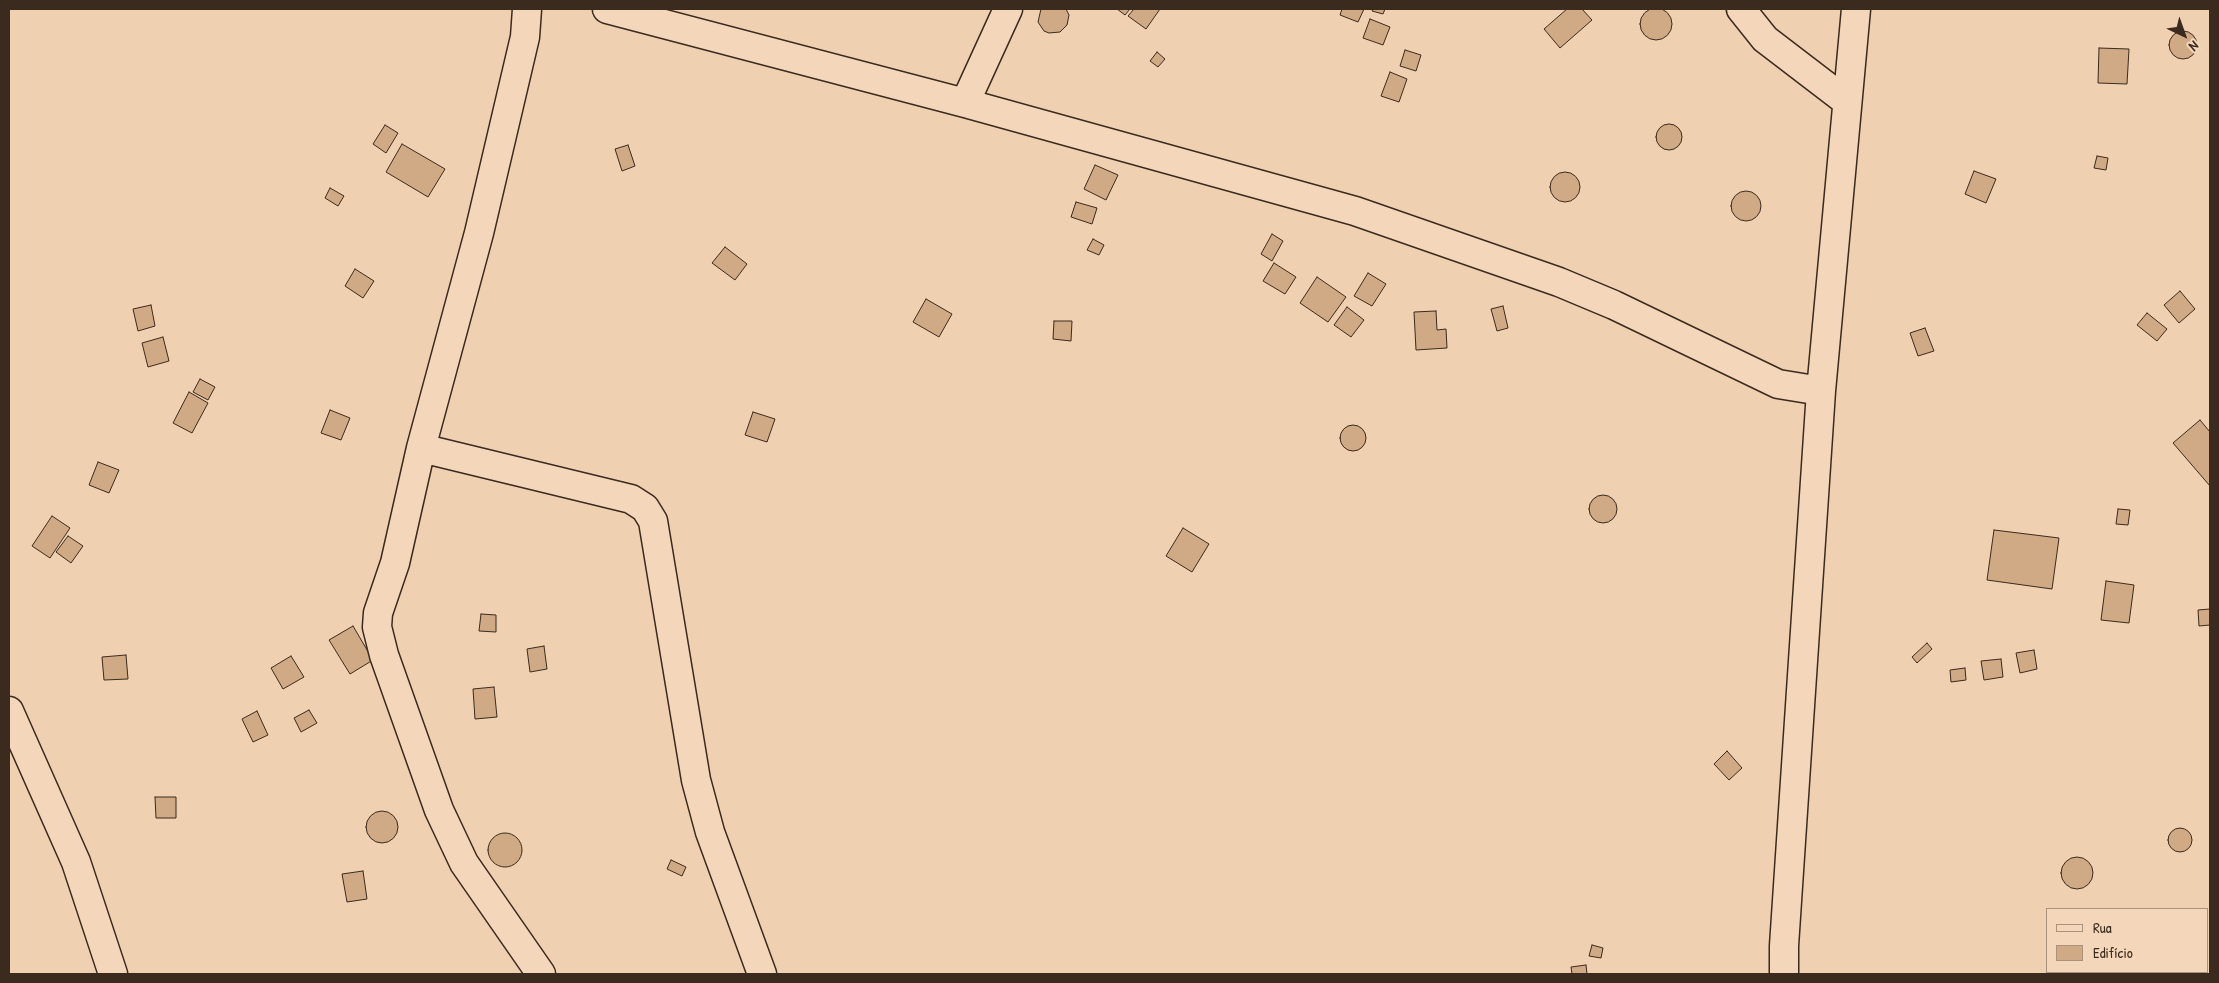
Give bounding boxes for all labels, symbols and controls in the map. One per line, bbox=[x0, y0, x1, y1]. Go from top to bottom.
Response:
north arrow bbox=[2159, 10, 2209, 60]
text: N bbox=[2185, 37, 2204, 56]
legend bbox=[2046, 908, 2209, 973]
text: Rua bbox=[2093, 917, 2112, 938]
text: Edifício bbox=[2093, 942, 2133, 963]

